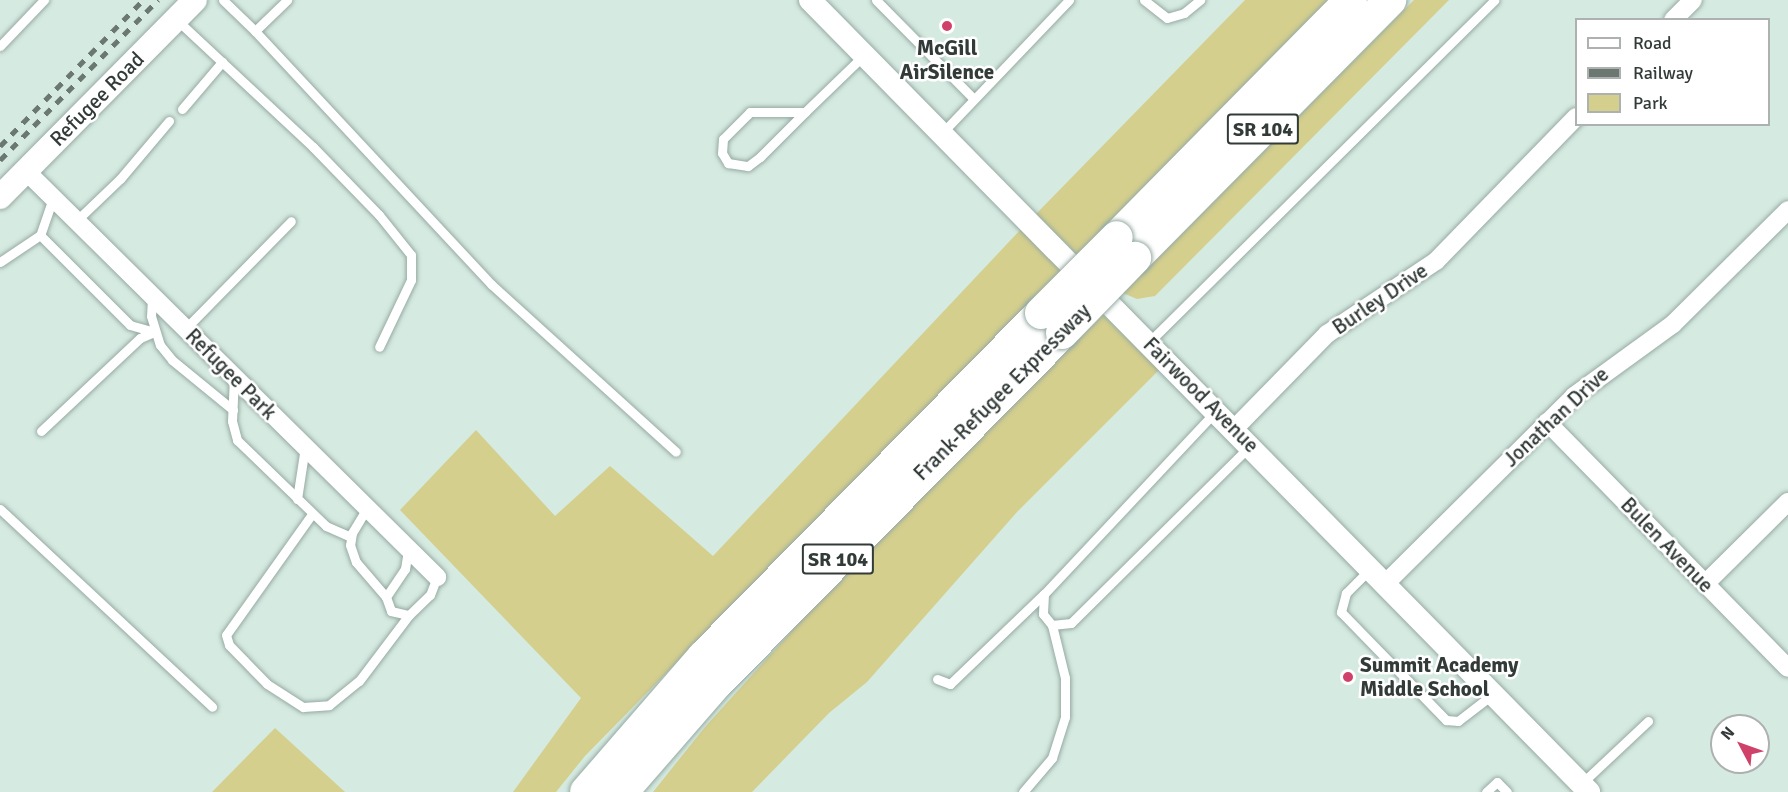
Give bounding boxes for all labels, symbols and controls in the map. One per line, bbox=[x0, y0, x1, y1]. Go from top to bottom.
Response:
legend bbox=[1575, 18, 1770, 126]
marker: McGill AirSilence bbox=[940, 19, 954, 33]
text: Road bbox=[1633, 32, 1672, 54]
place label: McGill AirSilence bbox=[900, 35, 994, 85]
street label: Refugee Road bbox=[45, 47, 149, 151]
text: Railway bbox=[1633, 62, 1693, 84]
text: Park bbox=[1633, 92, 1668, 114]
road number: SR 104 bbox=[1226, 112, 1300, 146]
street label: Burley Drive bbox=[1328, 258, 1432, 340]
street label: Frank-Refugee Expressway bbox=[908, 298, 1096, 486]
street label: Refugee Park bbox=[180, 323, 282, 425]
street label: Fairwood Avenue bbox=[1138, 332, 1264, 458]
street label: Jonathan Drive bbox=[1498, 362, 1614, 472]
street label: Bulen Avenue bbox=[1615, 492, 1719, 598]
road number: SR 104 bbox=[800, 542, 876, 576]
place label: Summit Academy Middle School bbox=[1360, 652, 1519, 702]
marker: Summit Academy Middle School bbox=[1341, 670, 1355, 684]
north arrow bbox=[1710, 714, 1770, 774]
text: N bbox=[1717, 723, 1739, 744]

